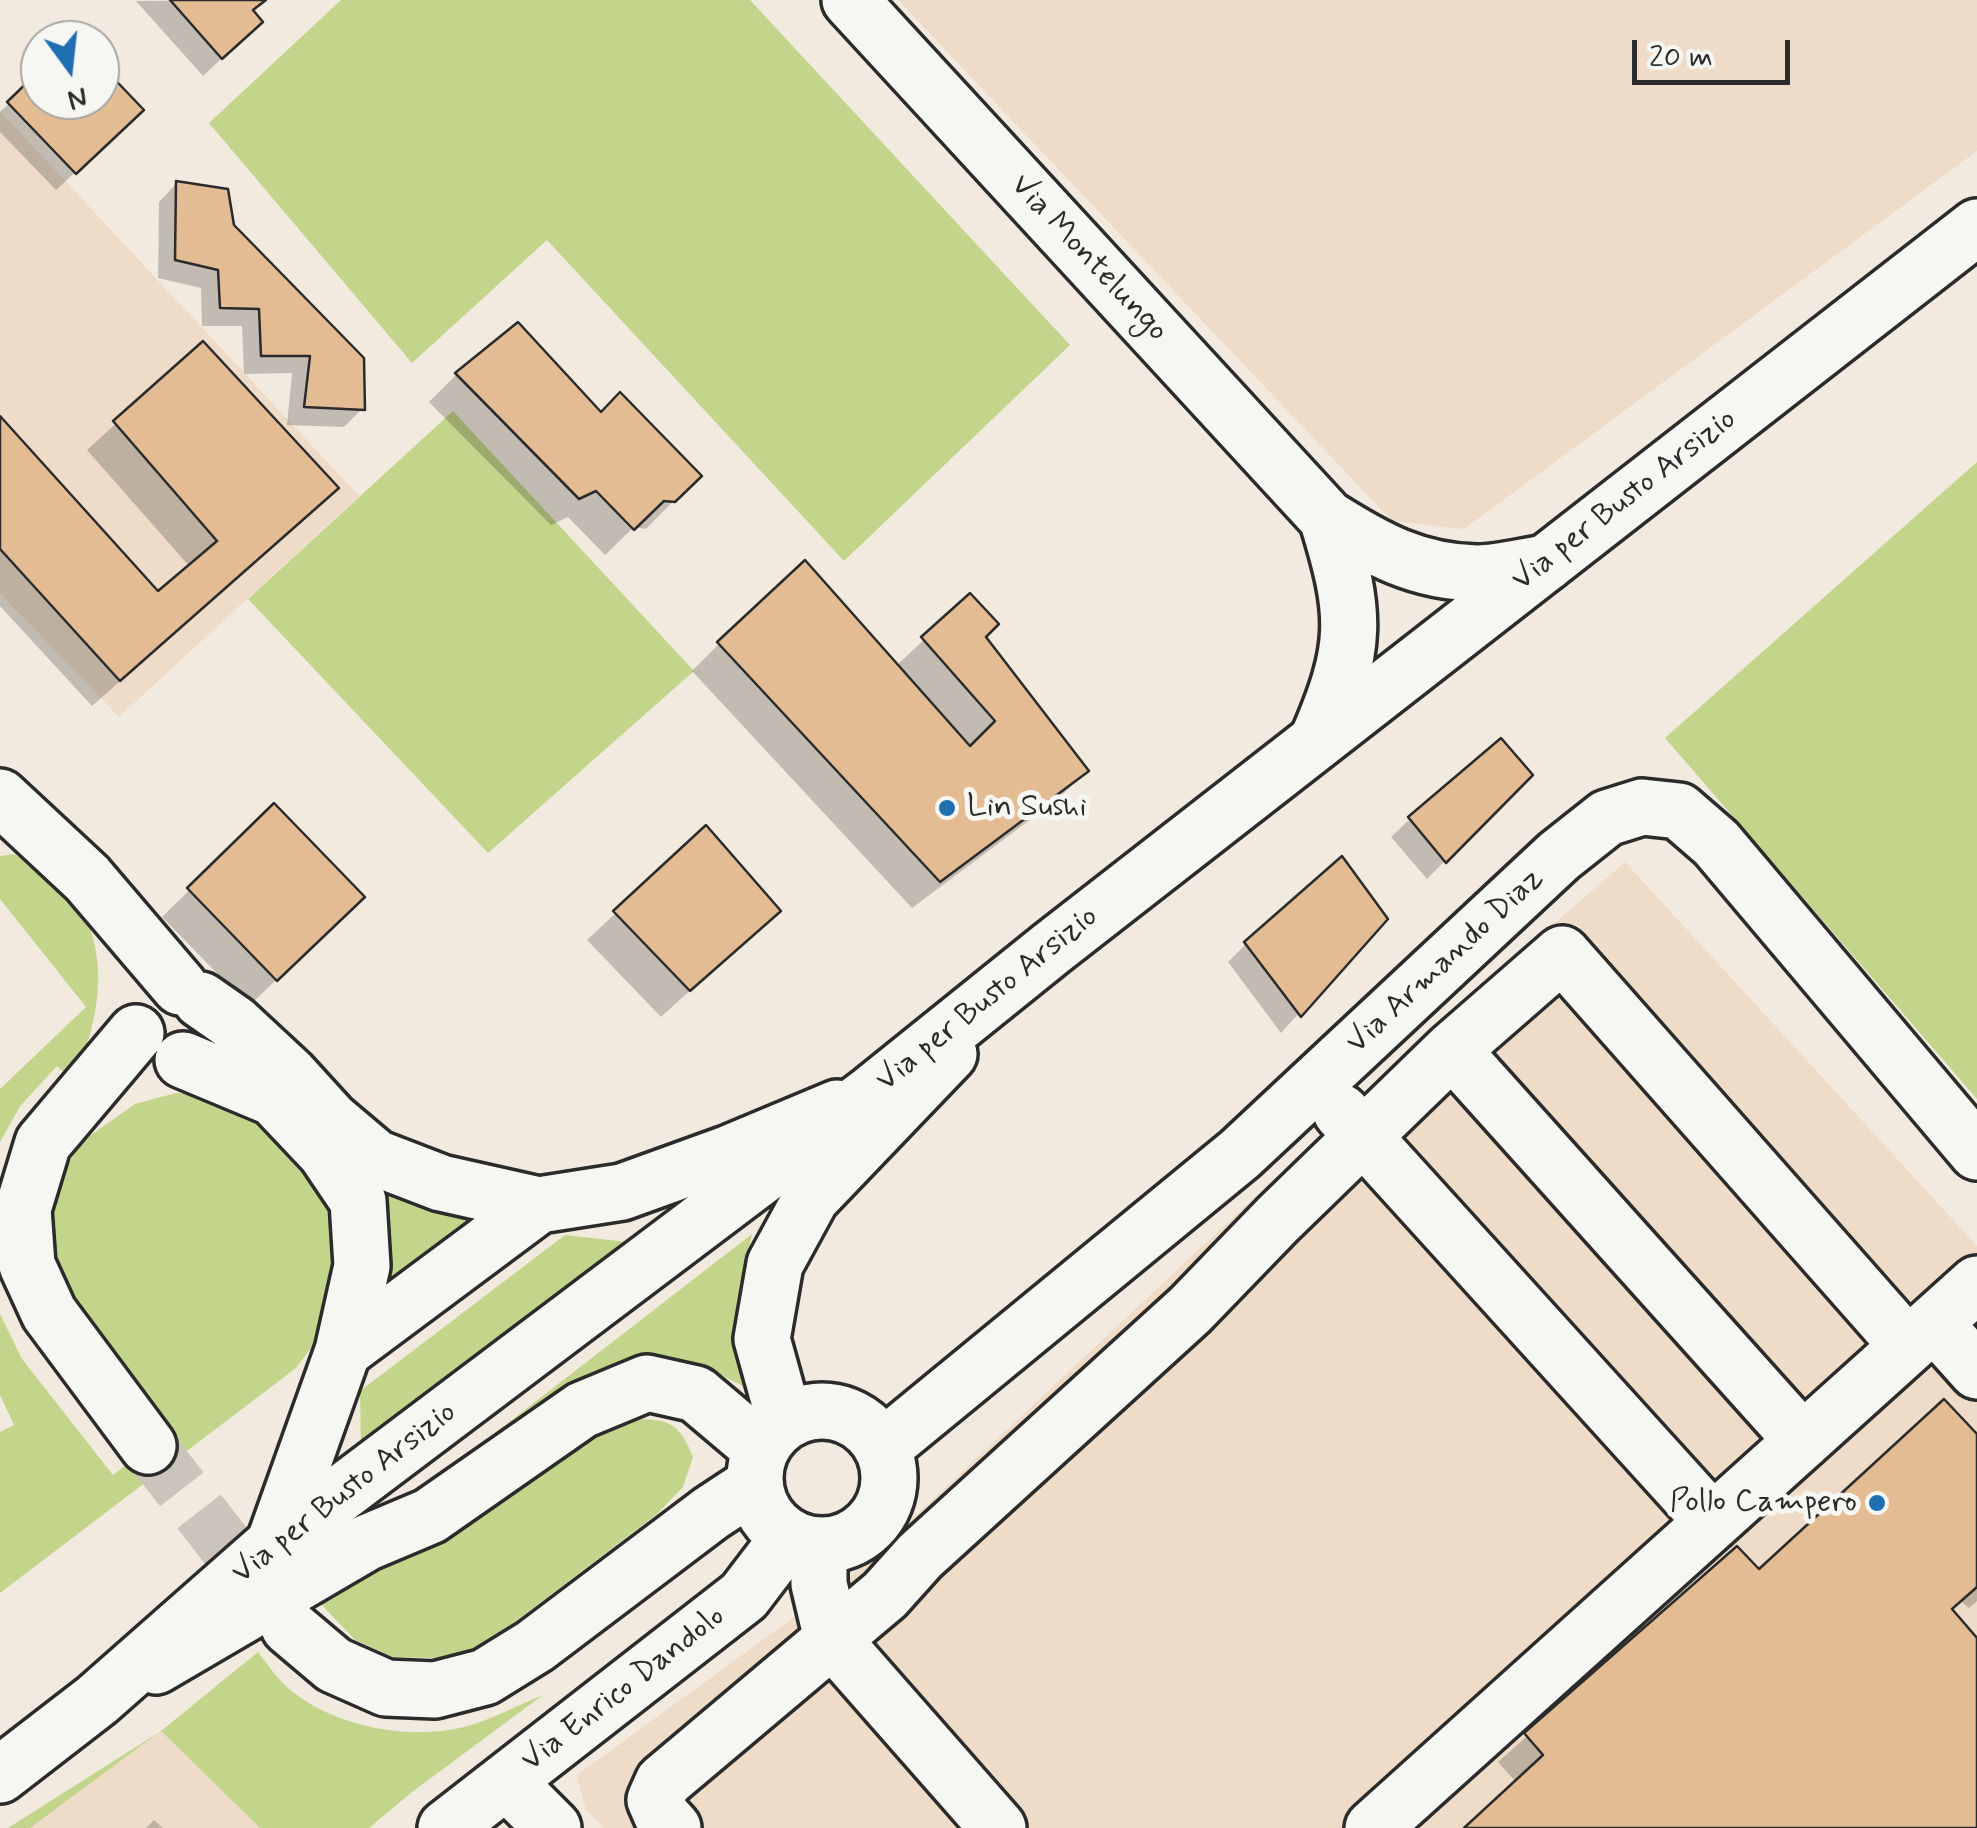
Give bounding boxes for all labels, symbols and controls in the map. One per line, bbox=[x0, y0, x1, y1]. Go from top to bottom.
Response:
north arrow bbox=[20, 20, 120, 120]
scale bar bbox=[1637, 20, 1794, 82]
text: 20 m bbox=[1649, 38, 1713, 77]
text: N bbox=[64, 77, 91, 118]
street label: Via Montelungo bbox=[1001, 167, 1175, 351]
street label: Via per Busto Arsizio bbox=[1505, 401, 1745, 601]
place label: Lin Sushi bbox=[967, 789, 1087, 827]
marker: Lin Sushi bbox=[936, 797, 958, 819]
street label: Via Armando Diaz bbox=[1339, 861, 1553, 1063]
street label: Via per Busto Arsizio bbox=[869, 899, 1107, 1101]
street label: Via per Busto Arsizio bbox=[225, 1394, 465, 1594]
place label: Pollo Campero bbox=[1670, 1484, 1857, 1522]
marker: Pollo Campero bbox=[1866, 1492, 1888, 1514]
street label: Via Enrico Dandolo bbox=[515, 1599, 733, 1781]

